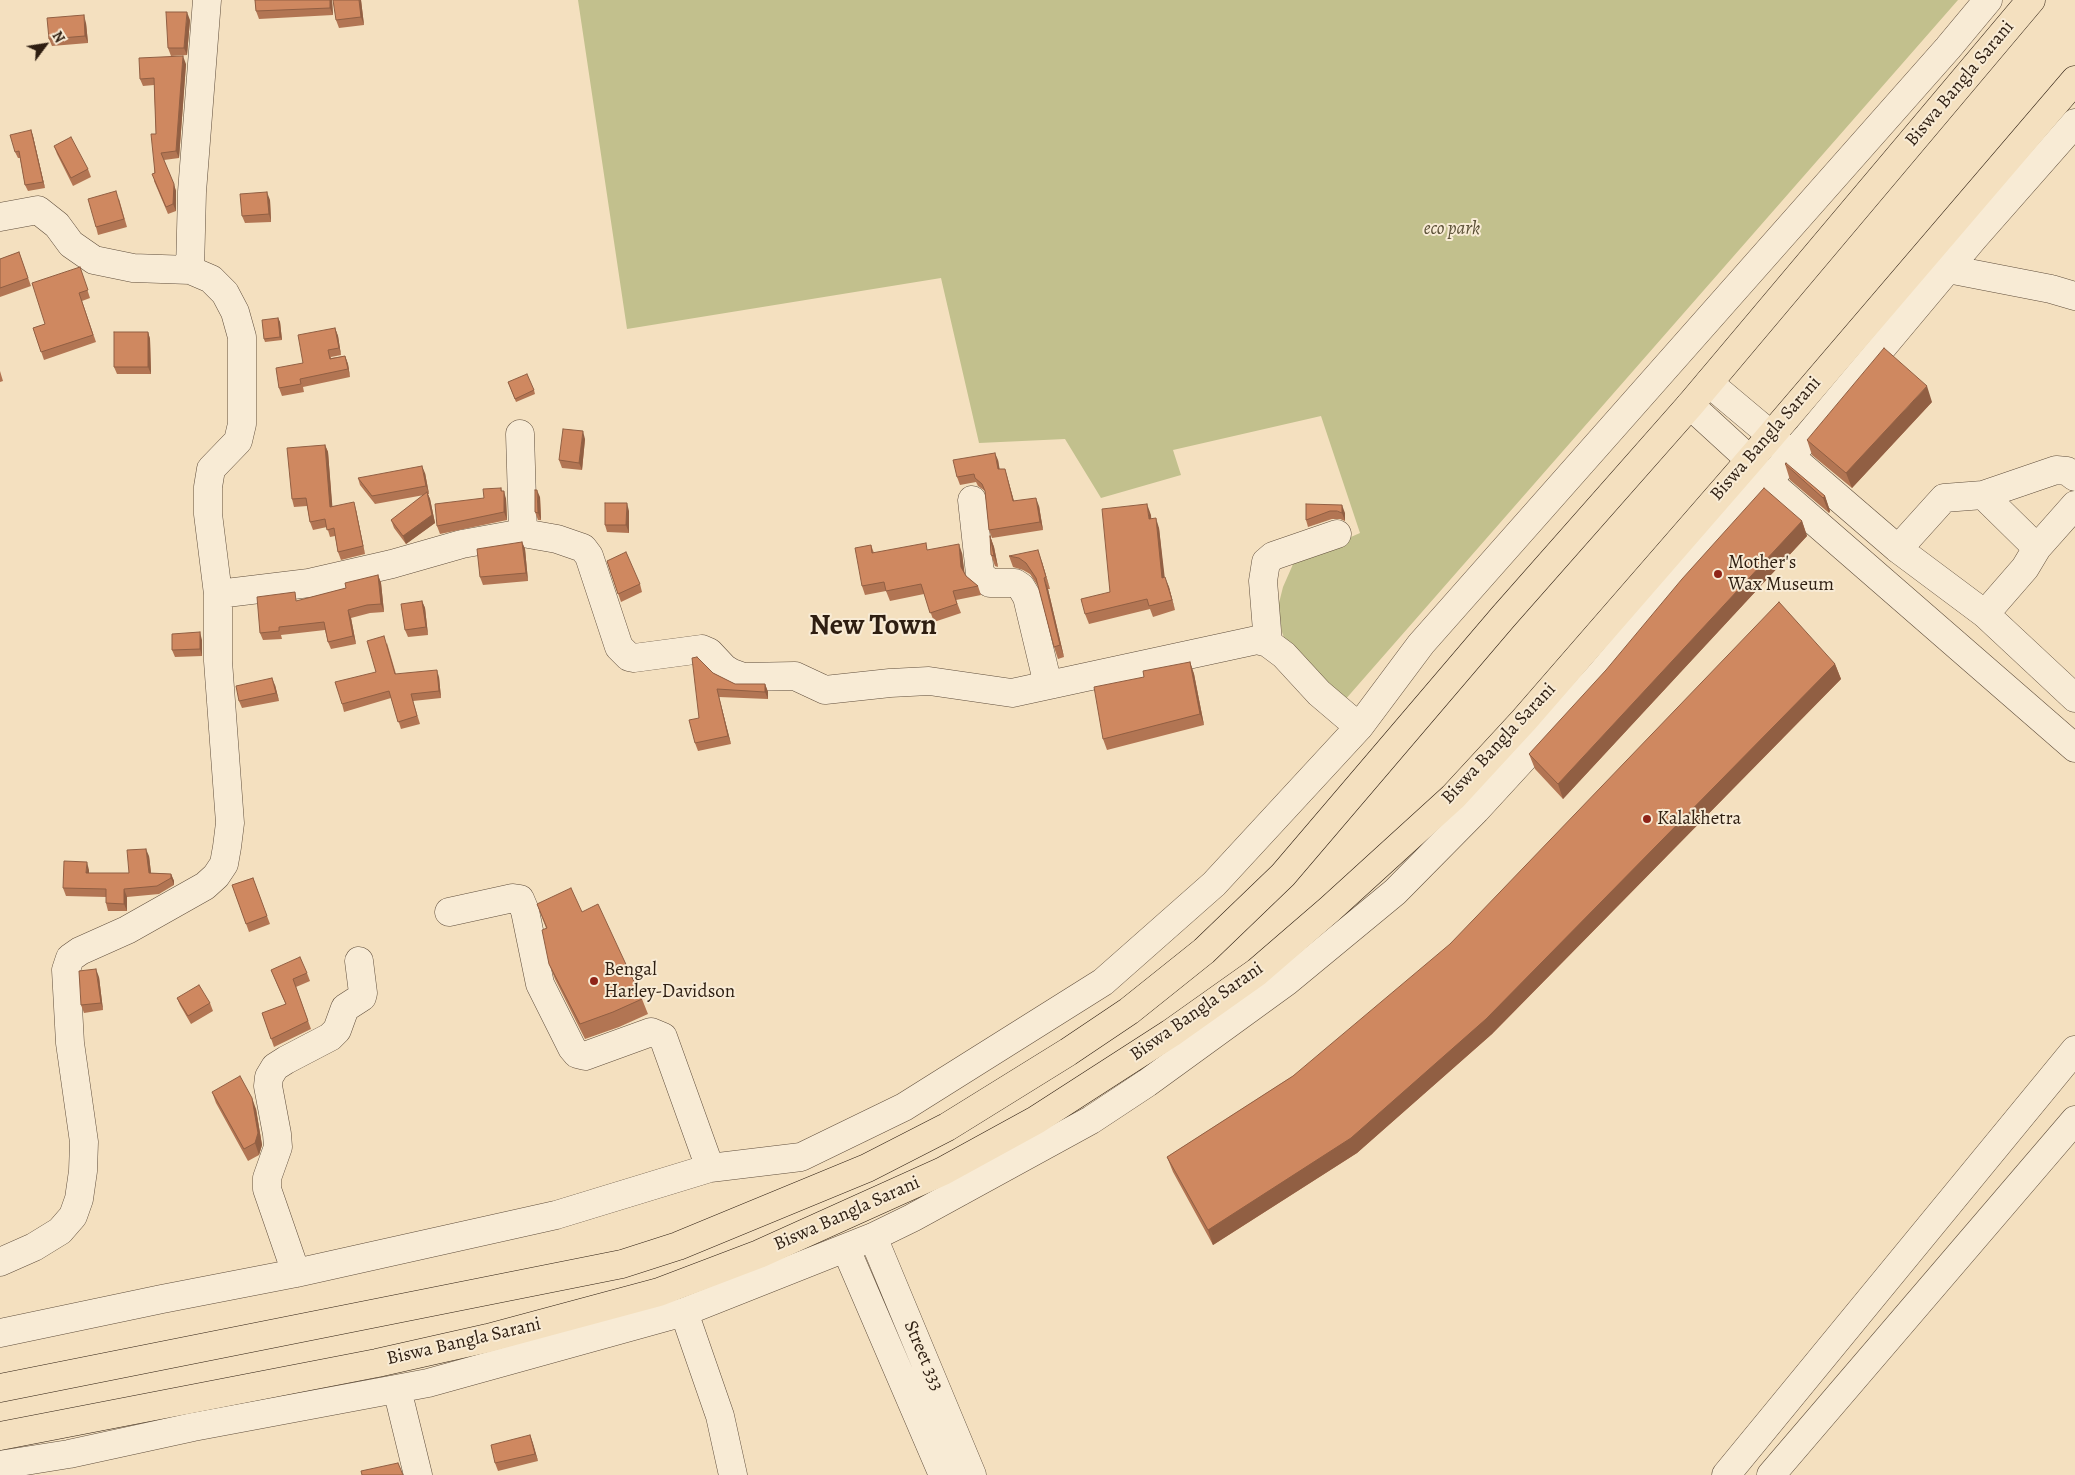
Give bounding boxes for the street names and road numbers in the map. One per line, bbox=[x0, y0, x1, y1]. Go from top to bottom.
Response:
street label: Biswa Bangla Sarani bbox=[1901, 16, 2019, 152]
street label: Biswa Bangla Sarani bbox=[1706, 372, 1826, 506]
street label: Biswa Bangla Sarani bbox=[1437, 679, 1561, 809]
street label: Biswa Bangla Sarani bbox=[1126, 957, 1268, 1067]
street label: Biswa Bangla Sarani bbox=[770, 1172, 924, 1256]
street label: Biswa Bangla Sarani bbox=[385, 1313, 543, 1371]
street label: Street 333 bbox=[898, 1317, 948, 1395]

